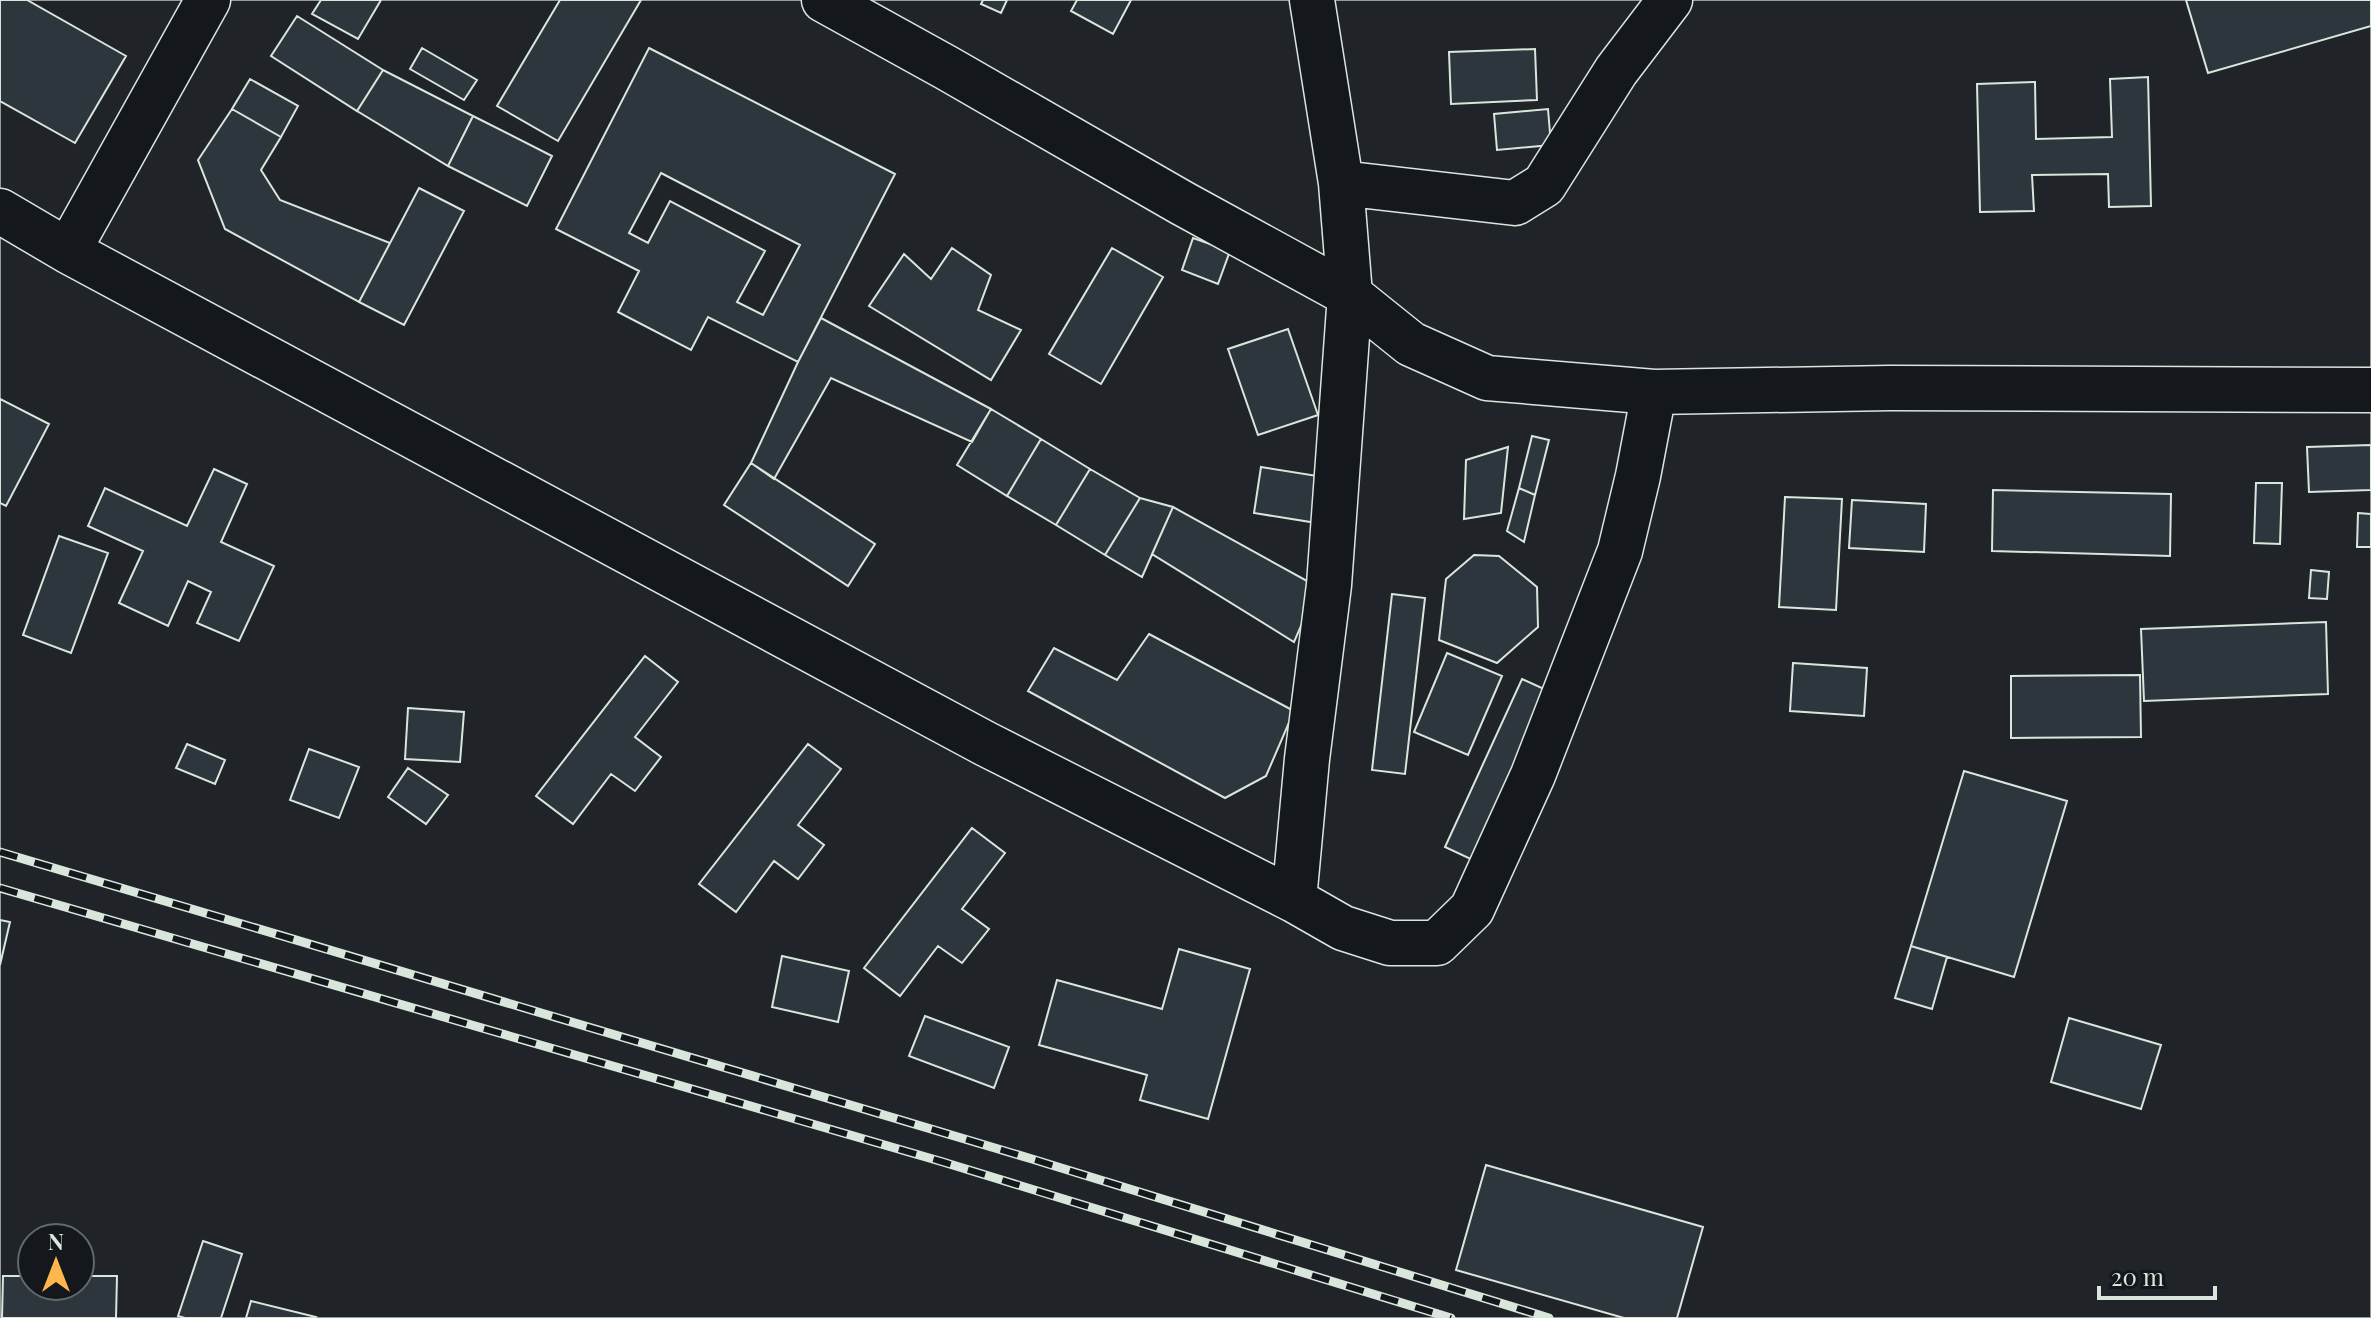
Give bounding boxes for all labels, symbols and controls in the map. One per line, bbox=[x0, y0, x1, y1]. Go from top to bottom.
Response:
north arrow bbox=[16, 1222, 96, 1302]
text: N bbox=[48, 1226, 64, 1256]
scale bar bbox=[2099, 1250, 2215, 1300]
text: 20 m bbox=[2111, 1260, 2164, 1292]

